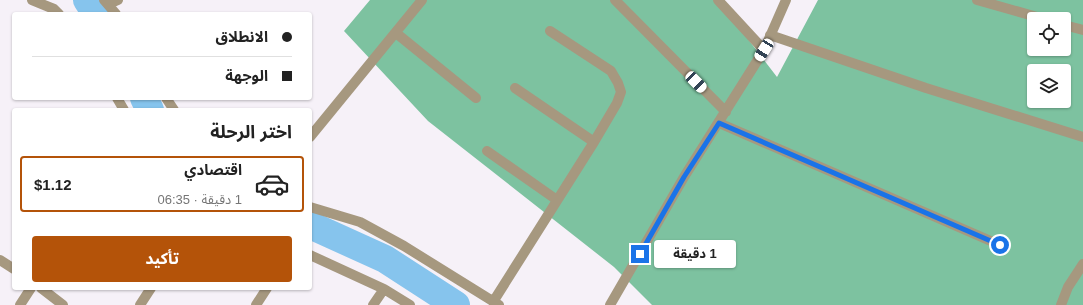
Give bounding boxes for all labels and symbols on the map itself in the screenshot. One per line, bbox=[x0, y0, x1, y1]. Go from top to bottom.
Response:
car bbox=[753, 37, 775, 63]
car bbox=[683, 69, 709, 95]
route start bbox=[991, 236, 1009, 254]
callout: 1 دقيقة bbox=[654, 240, 736, 268]
route end bbox=[631, 245, 649, 263]

